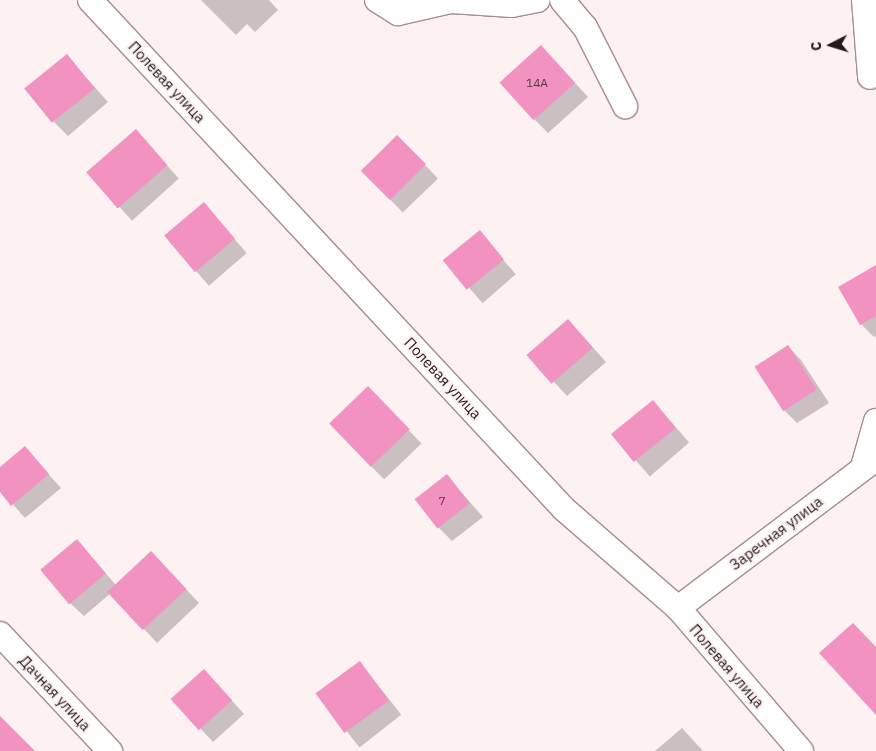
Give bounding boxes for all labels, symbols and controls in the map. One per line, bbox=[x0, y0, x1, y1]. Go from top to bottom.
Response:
north arrow bbox=[806, 20, 856, 70]
street label: Полевая улица bbox=[125, 38, 209, 126]
text: С bbox=[807, 41, 825, 52]
house number: 14А bbox=[526, 76, 548, 90]
street label: Полевая улица bbox=[401, 334, 485, 422]
street label: Заречная улица bbox=[726, 492, 826, 574]
house number: 7 bbox=[438, 494, 446, 508]
street label: Полевая улица bbox=[686, 621, 768, 711]
street label: Дачная улица bbox=[15, 652, 95, 734]

